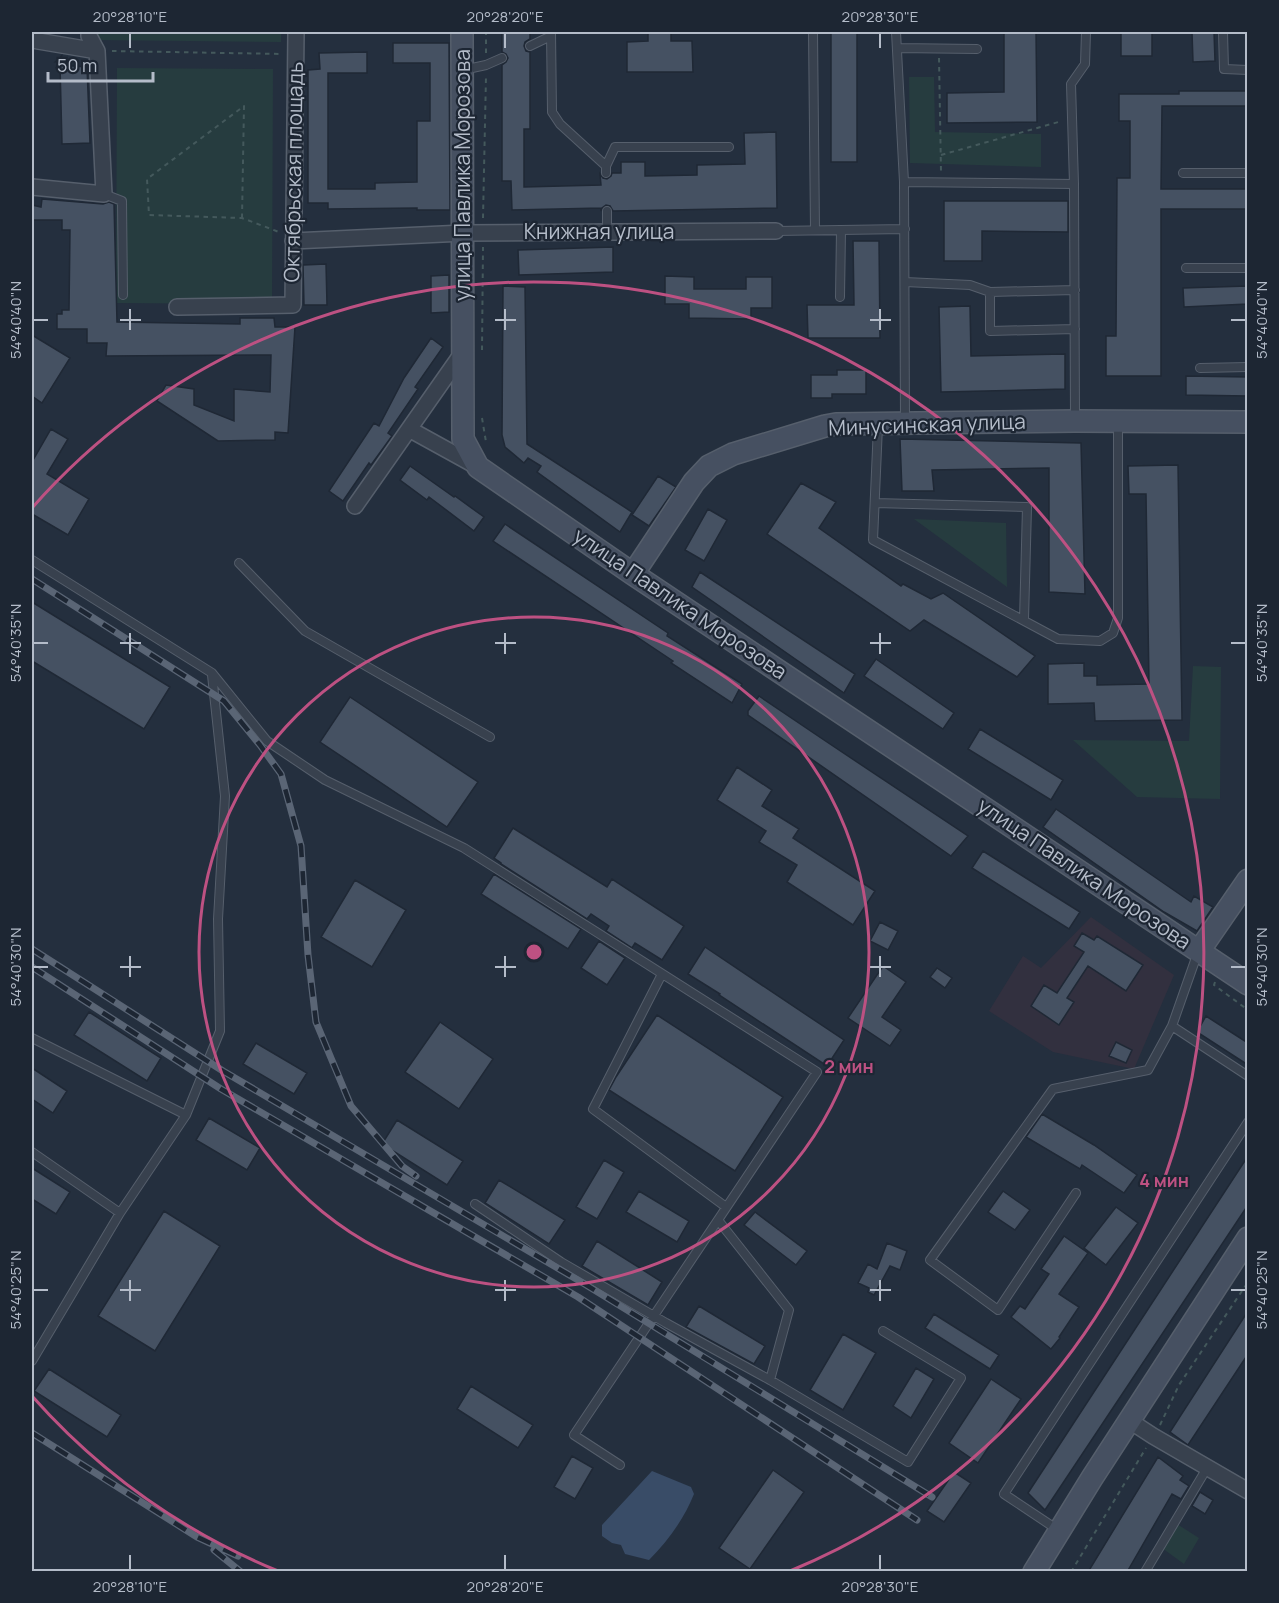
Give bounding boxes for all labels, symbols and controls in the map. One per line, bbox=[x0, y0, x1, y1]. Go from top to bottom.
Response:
text: 20°28'10"E bbox=[93, 6, 167, 27]
text: 20°28'20"E bbox=[466, 6, 544, 27]
text: 20°28'30"E bbox=[842, 6, 918, 27]
scale bar bbox=[48, 45, 153, 83]
street label: улица Павлика Морозова bbox=[448, 49, 476, 301]
text: 50 m bbox=[57, 53, 97, 77]
street label: Октябрьская площадь bbox=[277, 61, 309, 283]
street label: Книжная улица bbox=[524, 217, 674, 245]
text: 54°40'40"N bbox=[5, 281, 26, 359]
text: 54°40'40"N bbox=[1251, 281, 1272, 359]
street label: Минусинская улица bbox=[828, 407, 1026, 441]
street label: улица Павлика Морозова bbox=[568, 521, 793, 685]
text: 54°40'35"N bbox=[5, 604, 26, 682]
text: 54°40'35"N bbox=[1251, 604, 1272, 682]
street label: улица Павлика Морозова bbox=[972, 791, 1197, 955]
text: 54°40'30"N bbox=[5, 927, 26, 1007]
text: 54°40'30"N bbox=[1251, 927, 1272, 1007]
centre of rings bbox=[524, 942, 544, 962]
text: 2 мин bbox=[824, 1054, 874, 1078]
text: 4 мин bbox=[1139, 1168, 1189, 1192]
text: 54°40'25"N bbox=[5, 1251, 26, 1329]
text: 54°40'25"N bbox=[1251, 1251, 1272, 1329]
text: 20°28'10"E bbox=[93, 1576, 167, 1597]
text: 20°28'20"E bbox=[466, 1576, 544, 1597]
text: 20°28'30"E bbox=[842, 1576, 918, 1597]

